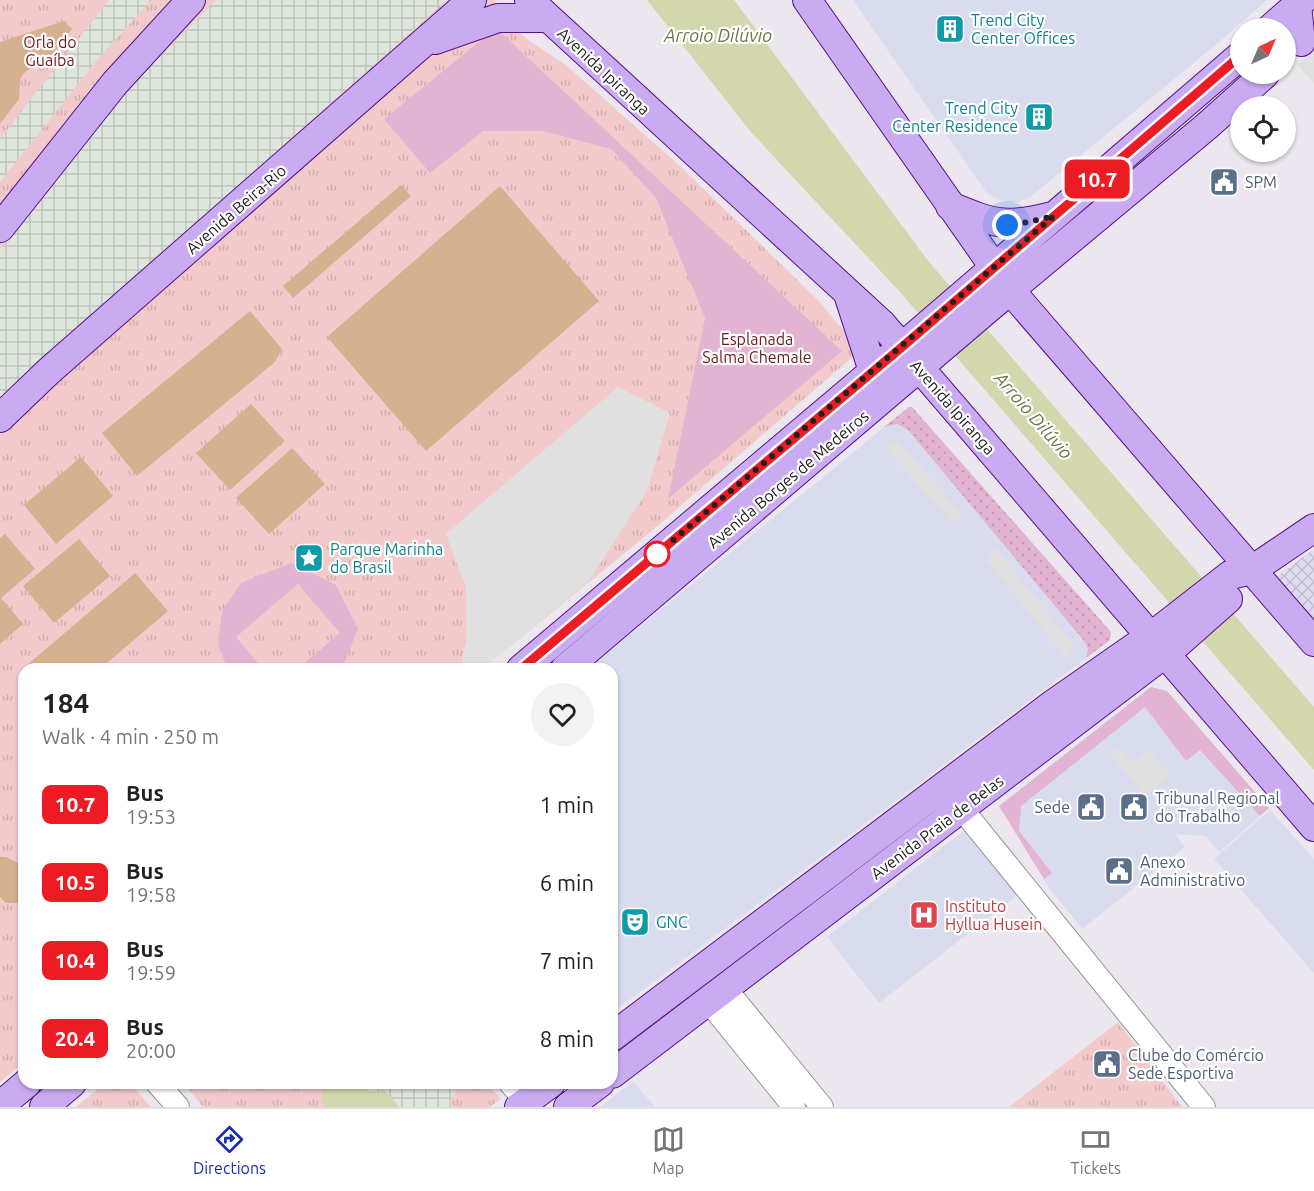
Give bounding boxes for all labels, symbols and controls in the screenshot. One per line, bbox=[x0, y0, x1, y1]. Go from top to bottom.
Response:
place label: Trend City Center Offices bbox=[971, 11, 1075, 47]
building icon: Trend City Center Offices bbox=[934, 13, 966, 45]
north arrow bbox=[1230, 18, 1296, 84]
map controls bbox=[1230, 18, 1296, 162]
street label: Avenida Ipiranga bbox=[554, 24, 654, 118]
water label: Arroio Dilúvio bbox=[663, 25, 772, 45]
park label: Orla do Guaíba bbox=[23, 33, 77, 69]
button: locate bbox=[1230, 96, 1296, 162]
place label: Trend City Center Residence bbox=[892, 99, 1018, 135]
building icon: Trend City Center Residence bbox=[1023, 101, 1055, 133]
line badge: 10.7 bbox=[1055, 160, 1139, 198]
street label: Avenida Beira-Rio bbox=[183, 161, 289, 257]
public building icon: SPM bbox=[1208, 166, 1240, 198]
text: 10.7 bbox=[1077, 167, 1117, 191]
place label: SPM bbox=[1245, 173, 1277, 191]
your location bbox=[992, 210, 1022, 240]
park label: Esplanada Salma Chemale bbox=[702, 330, 812, 366]
street label: Avenida Ipiranga bbox=[907, 356, 999, 458]
water label: Arroio Dilúvio bbox=[990, 367, 1077, 463]
street label: Avenida Borges de Medeiros bbox=[704, 406, 872, 552]
place label: Parque Marinha do Brasil bbox=[330, 540, 443, 576]
unlabelled marker bbox=[644, 541, 670, 567]
place icon: Parque Marinha do Brasil bbox=[293, 542, 325, 574]
button: heart bbox=[531, 683, 594, 746]
text: 184 bbox=[42, 687, 89, 718]
text: Walk · 4 min · 250 m bbox=[42, 725, 219, 748]
street label: Avenida Praia de Belas bbox=[867, 771, 1007, 883]
text: Bus bbox=[126, 780, 164, 805]
place label: Tribunal Regional do Trabalho bbox=[1155, 789, 1280, 825]
public building icon: Sede bbox=[1075, 791, 1107, 823]
public building icon: Tribunal Regional do Trabalho bbox=[1118, 791, 1150, 823]
text: 10.7 bbox=[55, 792, 95, 816]
text: 1 min bbox=[540, 792, 594, 817]
place label: Sede bbox=[1035, 798, 1070, 816]
text: 19:53 bbox=[126, 805, 176, 828]
place label: Anexo Administrativo bbox=[1140, 853, 1245, 889]
public building icon: Anexo Administrativo bbox=[1103, 855, 1135, 887]
text: Bus bbox=[126, 858, 164, 883]
text: 10.5 bbox=[55, 870, 95, 894]
text: 6 min bbox=[540, 870, 594, 895]
text: 19:58 bbox=[126, 883, 176, 906]
place label: Instituto Hyllua Husein bbox=[945, 897, 1042, 933]
hospital icon: Instituto Hyllua Husein bbox=[908, 899, 940, 931]
theatre icon: GNC bbox=[619, 906, 651, 938]
place label: GNC bbox=[656, 913, 688, 931]
text: Bus bbox=[126, 936, 164, 961]
text: 10.4 bbox=[55, 948, 95, 972]
text: 7 min bbox=[540, 948, 594, 973]
text: 19:59 bbox=[126, 961, 176, 984]
text: Bus bbox=[126, 1014, 164, 1039]
text: 20.4 bbox=[55, 1026, 95, 1050]
text: 8 min bbox=[540, 1026, 594, 1051]
text: 20:00 bbox=[126, 1039, 176, 1062]
place label: Clube do Comércio Sede Esportiva bbox=[1128, 1046, 1264, 1082]
public building icon: Clube do Comércio Sede Esportiva bbox=[1091, 1048, 1123, 1080]
tab: Directions bbox=[193, 1123, 266, 1177]
tab: Map bbox=[652, 1123, 685, 1177]
tab: Tickets bbox=[1071, 1123, 1121, 1177]

